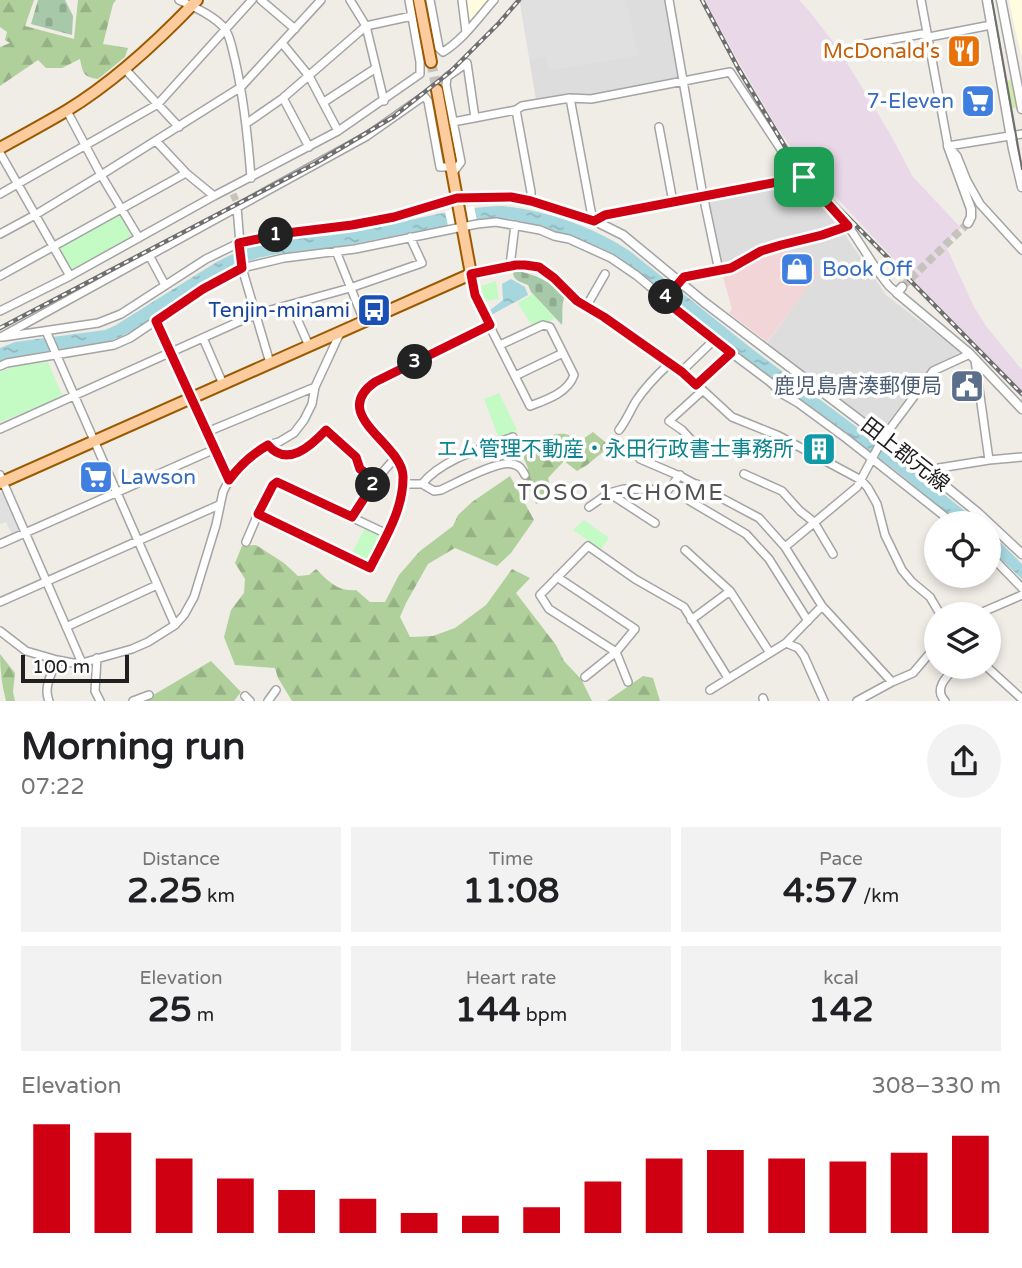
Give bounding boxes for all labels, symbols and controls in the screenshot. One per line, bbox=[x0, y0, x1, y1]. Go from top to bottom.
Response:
restaurant icon: McDonald's bbox=[945, 32, 983, 70]
place label: McDonald's bbox=[823, 39, 940, 64]
supermarket icon: 7-Eleven bbox=[959, 82, 997, 120]
place label: 7-Eleven bbox=[867, 89, 954, 114]
pin bbox=[774, 147, 834, 207]
icon: arrive bbox=[785, 158, 823, 196]
pin: 1 bbox=[258, 218, 294, 252]
text: 1 bbox=[270, 223, 281, 245]
shop icon: Book Off bbox=[778, 250, 816, 288]
place label: Book Off bbox=[822, 257, 913, 282]
pin: 4 bbox=[648, 280, 684, 314]
text: 4 bbox=[660, 285, 671, 307]
bus stop icon: Tenjin-minami bbox=[355, 291, 393, 329]
place label: Tenjin-minami bbox=[208, 298, 350, 323]
pin: 3 bbox=[398, 344, 432, 380]
text: 3 bbox=[409, 350, 420, 372]
public building icon: 鹿児島唐湊郵便局 bbox=[948, 367, 986, 405]
place label: 鹿児島唐湊郵便局 bbox=[774, 374, 942, 399]
street label: 田上郡元線 bbox=[856, 413, 954, 497]
building icon: エム管理不動産・永田行政書士事務所 bbox=[800, 430, 838, 468]
place label: エム管理不動産・永田行政書士事務所 bbox=[437, 437, 794, 462]
supermarket icon: Lawson bbox=[77, 458, 115, 496]
place label: Lawson bbox=[120, 465, 196, 490]
pin: 2 bbox=[356, 468, 390, 503]
text: 2 bbox=[367, 473, 378, 495]
district label: TOSO 1-CHOME bbox=[517, 479, 725, 507]
map controls bbox=[924, 511, 1001, 679]
button: locate bbox=[924, 511, 1001, 588]
button: layers bbox=[924, 602, 1001, 679]
scale bar bbox=[21, 652, 130, 684]
text: 100 m bbox=[32, 656, 90, 678]
text: Morning run bbox=[21, 724, 245, 770]
button: share bbox=[927, 724, 1001, 798]
text: 07:22 bbox=[21, 773, 85, 801]
text: Distance bbox=[142, 848, 220, 870]
text: Time bbox=[489, 848, 533, 870]
text: Pace bbox=[819, 848, 863, 870]
text: 2.25 bbox=[127, 870, 202, 912]
text: 11:08 bbox=[462, 870, 560, 912]
text: 4:57 bbox=[783, 870, 858, 912]
text: km bbox=[202, 885, 235, 907]
text: /km bbox=[858, 885, 899, 907]
text: Elevation bbox=[139, 967, 223, 989]
text: Heart rate bbox=[466, 967, 556, 989]
text: kcal bbox=[823, 967, 859, 989]
text: 25 bbox=[148, 989, 192, 1031]
text: 144 bbox=[455, 989, 521, 1031]
text: 142 bbox=[808, 989, 874, 1031]
text: m bbox=[192, 1004, 214, 1026]
text: bpm bbox=[521, 1004, 567, 1026]
text: Elevation bbox=[21, 1072, 122, 1100]
text: 308–330 m bbox=[872, 1072, 1001, 1100]

